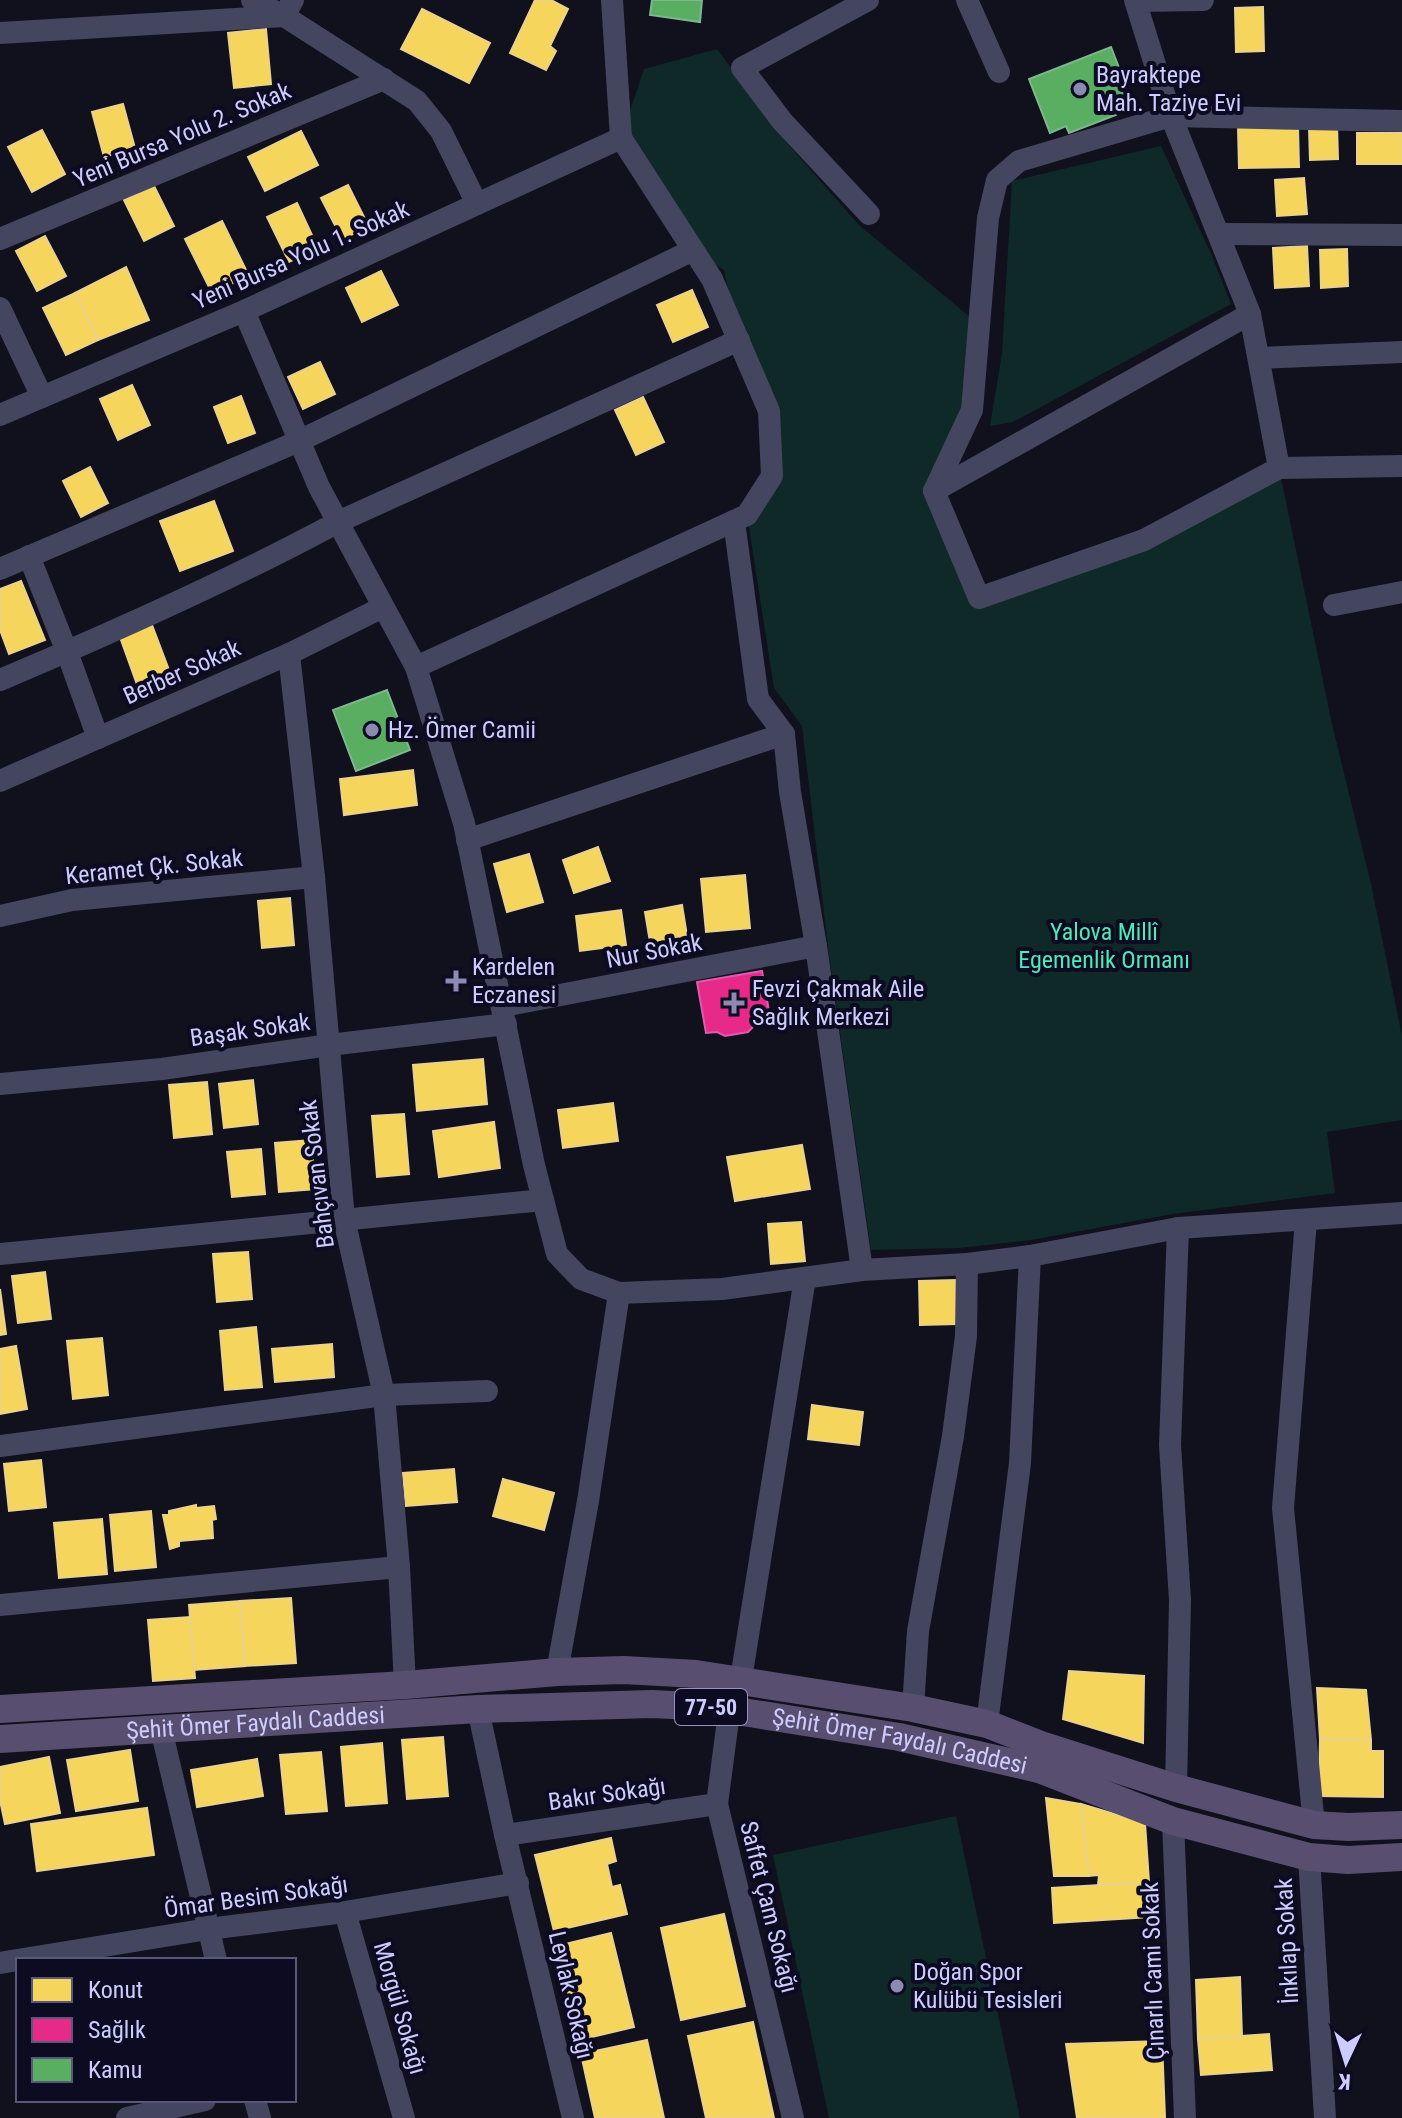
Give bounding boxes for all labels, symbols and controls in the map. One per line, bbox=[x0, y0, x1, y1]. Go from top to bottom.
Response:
place label: Bayraktepe Mah. Taziye Evi bbox=[1096, 61, 1241, 117]
street label: Yeni Bursa Yolu 2. Sokak bbox=[69, 76, 295, 194]
marker: Bayraktepe Mah. Taziye Evi bbox=[1071, 80, 1089, 98]
street label: Yeni Bursa Yolu 1. Sokak bbox=[189, 195, 414, 315]
street label: Berber Sokak bbox=[119, 634, 245, 710]
place label: Hz. Ömer Camii bbox=[388, 716, 536, 744]
marker: Hz. Ömer Camii bbox=[363, 721, 381, 739]
street label: Keramet Çk. Sokak bbox=[64, 844, 244, 890]
park label: Yalova Millî Egemenlik Ormanı bbox=[1018, 918, 1190, 974]
street label: Nur Sokak bbox=[604, 928, 704, 974]
place label: Kardelen Eczanesi bbox=[472, 953, 556, 1009]
marker: Kardelen Eczanesi bbox=[447, 972, 465, 990]
place label: Fevzi Çakmak Aile Sağlık Merkezi bbox=[752, 975, 924, 1031]
marker: Fevzi Çakmak Aile Sağlık Merkezi bbox=[723, 992, 745, 1014]
street label: Başak Sokak bbox=[188, 1008, 312, 1052]
street label: Bahçıvan Sokak bbox=[294, 1098, 340, 1250]
road number: 77-50 bbox=[675, 1689, 747, 1725]
street label: Şehit Ömer Faydalı Caddesi bbox=[125, 1701, 386, 1745]
street label: Şehit Ömer Faydalı Caddesi bbox=[770, 1703, 1030, 1780]
street label: Bakır Sokağı bbox=[547, 1772, 667, 1816]
street label: Saffet Çam Sokağı bbox=[734, 1818, 804, 1996]
street label: Ömar Besim Sokağı bbox=[162, 1870, 350, 1924]
street label: İnkılap Sokak bbox=[1270, 1877, 1304, 2005]
street label: Çınarlı Cami Sokak bbox=[1136, 1881, 1170, 2061]
street label: Leylak Sokağı bbox=[543, 1928, 599, 2062]
street label: Morgül Sokağı bbox=[368, 1939, 432, 2077]
legend bbox=[16, 1958, 296, 2102]
place label: Doğan Spor Kulübü Tesisleri bbox=[913, 1958, 1063, 2014]
text: Konut bbox=[88, 1976, 143, 2004]
marker: Doğan Spor Kulübü Tesisleri bbox=[888, 1977, 906, 1995]
text: Sağlık bbox=[88, 2016, 146, 2044]
north arrow bbox=[1306, 2022, 1386, 2102]
text: Kamu bbox=[88, 2056, 142, 2084]
text: K bbox=[1337, 2069, 1352, 2094]

